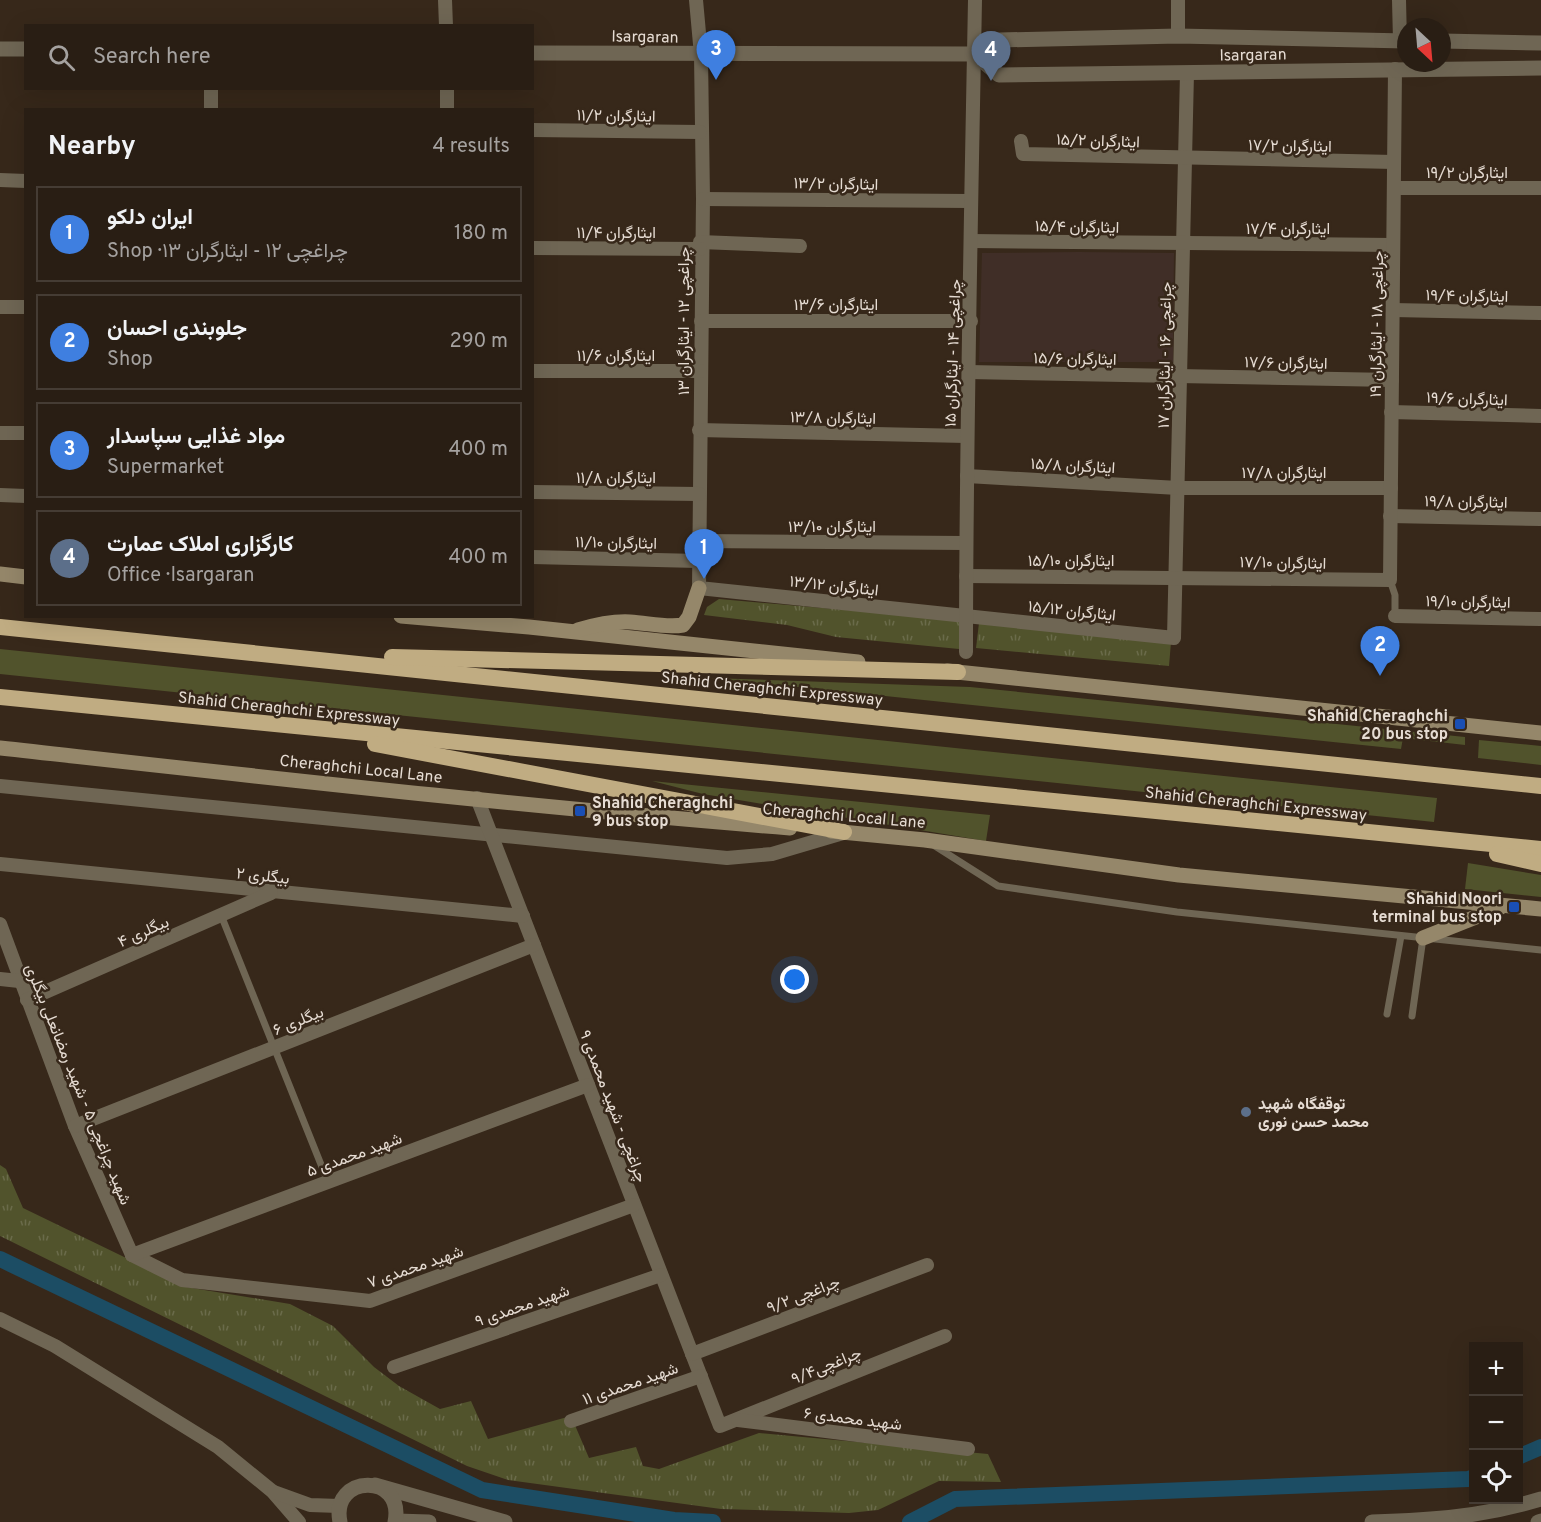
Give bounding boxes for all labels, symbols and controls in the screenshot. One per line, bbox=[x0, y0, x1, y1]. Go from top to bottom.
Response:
north arrow bbox=[1397, 18, 1451, 72]
search box bbox=[24, 24, 534, 90]
street label: Isargaran bbox=[611, 27, 679, 49]
pin: 3 bbox=[696, 31, 736, 80]
pin: 4 bbox=[972, 32, 1010, 81]
icon: search bbox=[45, 41, 78, 74]
text: Search here bbox=[93, 44, 211, 71]
street label: Isargaran bbox=[1219, 45, 1287, 67]
street label: ایثارگران ۱۱/۲ bbox=[576, 106, 656, 128]
text: Nearby bbox=[48, 131, 136, 164]
street label: ایثارگران ۱۵/۲ bbox=[1056, 131, 1140, 153]
text: 4 results bbox=[433, 134, 510, 160]
street label: ایثارگران ۱۷/۲ bbox=[1248, 136, 1332, 158]
street label: ایثارگران ۱۹/۲ bbox=[1426, 164, 1508, 184]
street label: ایثارگران ۱۳/۲ bbox=[793, 174, 879, 196]
text: ایران دلکو bbox=[107, 205, 193, 232]
street label: ایثارگران ۱۵/۴ bbox=[1035, 217, 1119, 239]
street label: ایثارگران ۱۷/۴ bbox=[1246, 220, 1330, 240]
text: 1 bbox=[66, 221, 74, 247]
text: 180 m bbox=[454, 221, 508, 247]
street label: ایثارگران ۱۱/۴ bbox=[576, 224, 656, 244]
text: Shop · چراغچی ۱۲ - ایثارگران ۱۳ bbox=[107, 239, 348, 265]
street label: چراغچی ۱۲ - ایثارگران ۱۳ bbox=[675, 246, 695, 395]
street label: چراغچی ۱۸ - ایثارگران ۱۹ bbox=[1367, 250, 1389, 398]
street label: چراغچی ۱۴ - ایثارگران ۱۵ bbox=[941, 278, 967, 427]
street label: چراغچی ۱۶ - ایثارگران ۱۷ bbox=[1155, 281, 1177, 429]
street label: ایثارگران ۱۹/۴ bbox=[1425, 286, 1509, 308]
street label: ایثارگران ۱۳/۶ bbox=[794, 296, 878, 316]
text: جلوبندی احسان bbox=[107, 316, 247, 343]
text: 2 bbox=[63, 329, 76, 355]
text: 290 m bbox=[450, 329, 508, 355]
text: Shop bbox=[107, 347, 153, 373]
street label: ایثارگران ۱۱/۶ bbox=[577, 347, 655, 367]
street label: ایثارگران ۱۵/۶ bbox=[1033, 349, 1117, 371]
street label: ایثارگران ۱۷/۶ bbox=[1244, 353, 1328, 375]
street label: ایثارگران ۱۹/۶ bbox=[1426, 389, 1508, 411]
street label: ایثارگران ۱۳/۸ bbox=[790, 408, 876, 430]
text: مواد غذایی سپاسدار bbox=[107, 424, 285, 451]
text: 3 bbox=[64, 437, 76, 463]
text: 400 m bbox=[448, 437, 508, 463]
text: Supermarket bbox=[107, 455, 224, 481]
street label: ایثارگران ۱۵/۸ bbox=[1030, 455, 1116, 479]
street label: ایثارگران ۱۷/۸ bbox=[1242, 464, 1326, 484]
street label: ایثارگران ۱۱/۸ bbox=[576, 469, 656, 489]
street label: ایثارگران ۱۹/۸ bbox=[1424, 492, 1508, 514]
street label: ایثارگران ۱۳/۱۰ bbox=[788, 518, 876, 538]
pin: 1 bbox=[684, 530, 724, 579]
text: کارگزاری املاک عمارت bbox=[107, 532, 294, 559]
street label: ایثارگران ۱۱/۱۰ bbox=[575, 533, 657, 555]
text: 4 bbox=[63, 545, 76, 571]
text: 400 m bbox=[448, 545, 508, 571]
street label: ایثارگران ۱۵/۱۰ bbox=[1028, 552, 1114, 572]
street label: ایثارگران ۱۷/۱۰ bbox=[1239, 553, 1327, 575]
text: Office · Isargaran bbox=[107, 563, 255, 589]
street label: ایثارگران ۱۳/۱۲ bbox=[788, 572, 879, 602]
street label: ایثارگران ۱۹/۱۰ bbox=[1425, 592, 1511, 614]
street label: ایثارگران ۱۵/۱۲ bbox=[1027, 597, 1117, 627]
pin: 2 bbox=[1360, 626, 1400, 676]
street label: Shahid Cheraghchi Expressway bbox=[660, 668, 884, 712]
street label: Shahid Cheraghchi Expressway bbox=[177, 688, 401, 732]
place label: Shahid Cheraghchi 20 bus stop bbox=[1307, 707, 1448, 745]
marker: Shahid Cheraghchi 20 bus stop bbox=[1453, 717, 1467, 731]
street label: Cheraghchi Local Lane bbox=[278, 751, 443, 788]
street label: Shahid Cheraghchi Expressway bbox=[1144, 783, 1368, 827]
place label: Shahid Cheraghchi 9 bus stop bbox=[592, 794, 733, 832]
street label: Cheraghchi Local Lane bbox=[761, 800, 926, 834]
marker: Shahid Cheraghchi 9 bus stop bbox=[573, 804, 587, 818]
street label: بیگلری ۲ bbox=[235, 864, 290, 890]
place label: Shahid Noori terminal bus stop bbox=[1372, 890, 1502, 928]
marker: Shahid Noori terminal bus stop bbox=[1507, 900, 1521, 914]
street label: بیگلری ۴ bbox=[115, 913, 173, 953]
street label: شهید چراغچی ۵ - شهید رمضانعلی بیگلری bbox=[19, 961, 135, 1208]
your location bbox=[780, 965, 809, 994]
street label: بیگلری ۶ bbox=[271, 1003, 327, 1041]
street label: ۹ چراغچی - شهید محمدی bbox=[574, 1028, 651, 1186]
place label: توقفگاه شهید محمد حسن نوری bbox=[1258, 1095, 1369, 1133]
marker: توقفگاه شهید محمد حسن نوری bbox=[1239, 1105, 1253, 1119]
street label: شهید محمدی ۵ bbox=[304, 1129, 405, 1182]
street label: شهید محمدی ۷ bbox=[365, 1242, 466, 1294]
street label: ۹/۲ چراغچی bbox=[764, 1273, 843, 1319]
street label: شهید محمدی ۹ bbox=[473, 1281, 572, 1332]
map controls bbox=[1469, 1342, 1523, 1504]
button: + bbox=[1469, 1342, 1523, 1396]
street label: ۹/۴چراغچی bbox=[789, 1344, 865, 1390]
street label: شهید محمدی ۱۱ bbox=[580, 1359, 681, 1411]
button: − bbox=[1469, 1396, 1523, 1450]
street label: شهید محمدی ۶ bbox=[803, 1404, 903, 1436]
button: locate bbox=[1469, 1450, 1523, 1504]

